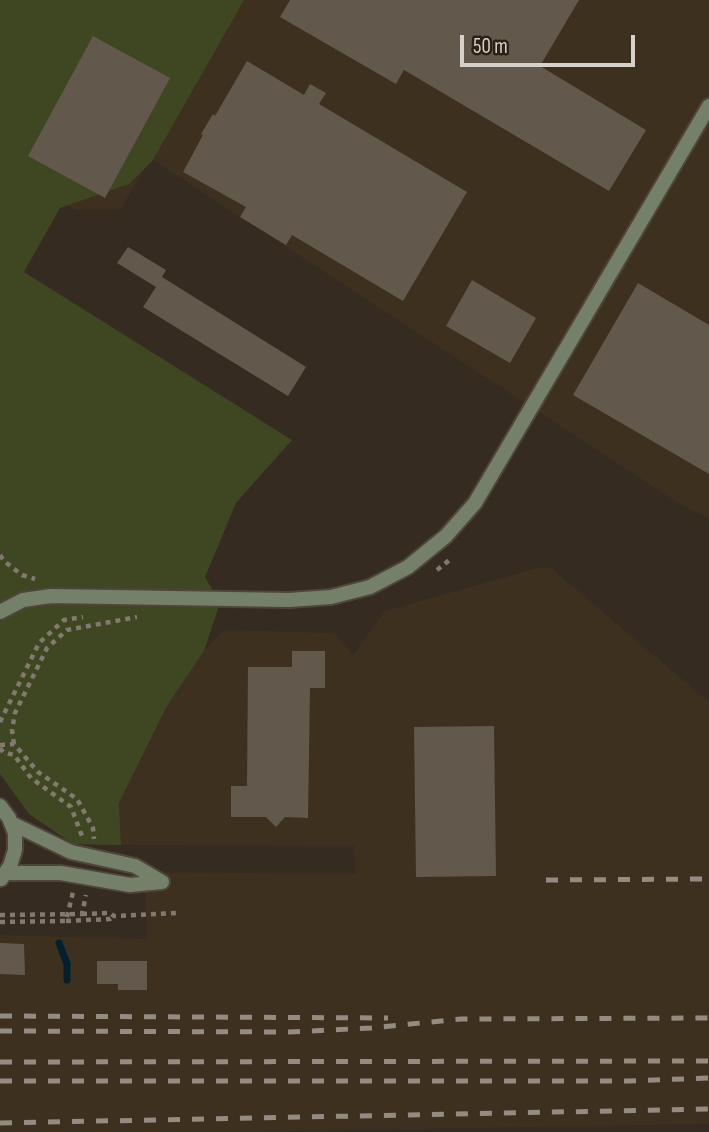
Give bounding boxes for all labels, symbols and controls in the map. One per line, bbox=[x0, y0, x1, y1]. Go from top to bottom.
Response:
scale bar bbox=[464, 21, 639, 65]
text: 50 m bbox=[473, 34, 508, 59]

